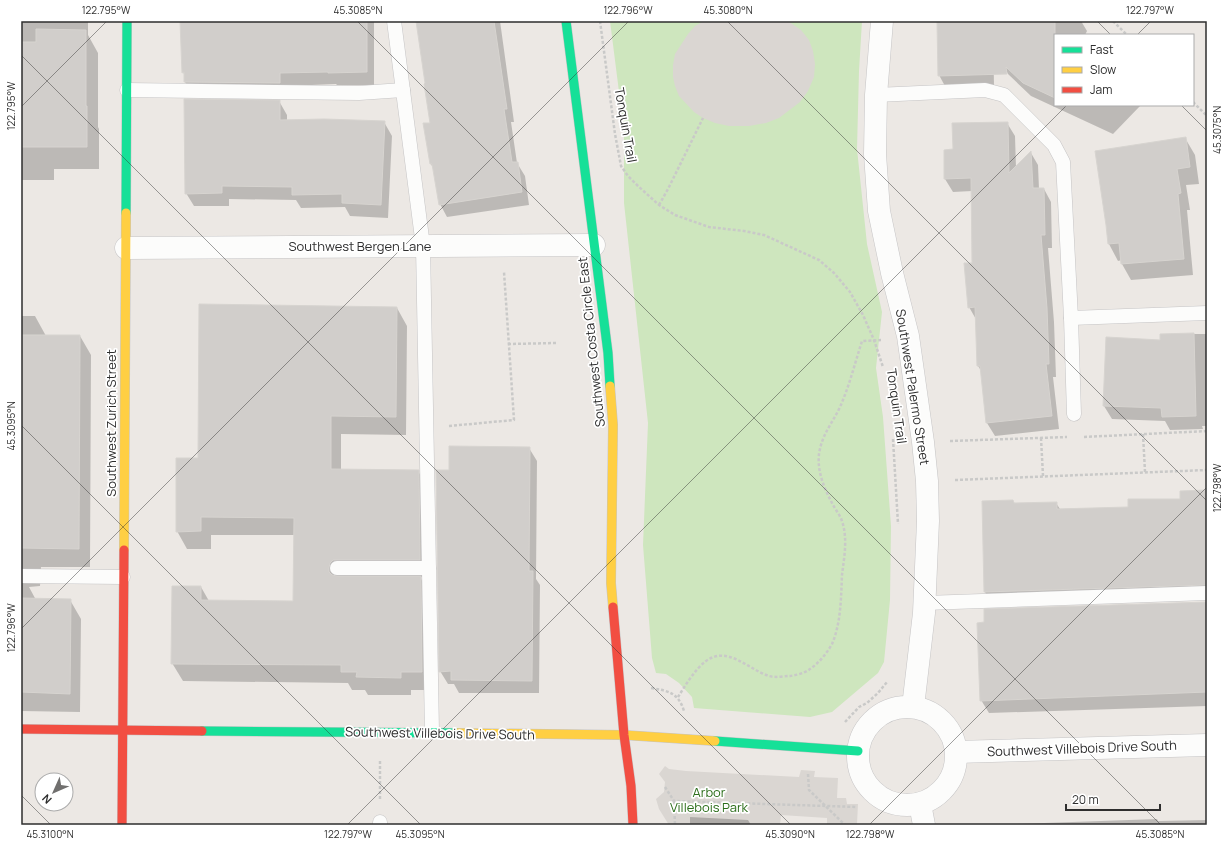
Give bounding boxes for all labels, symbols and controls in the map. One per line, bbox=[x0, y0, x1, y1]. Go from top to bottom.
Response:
text: 122.795°W bbox=[82, 3, 131, 17]
text: 45.3085°N bbox=[334, 3, 383, 17]
text: 122.796°W bbox=[603, 3, 653, 17]
text: 45.3080°N bbox=[703, 3, 753, 17]
text: 122.797°W bbox=[1126, 3, 1175, 17]
legend bbox=[1054, 34, 1194, 106]
text: Fast bbox=[1090, 41, 1114, 58]
text: Slow bbox=[1090, 61, 1116, 78]
text: 122.795°W bbox=[4, 81, 18, 130]
text: Jam bbox=[1090, 81, 1112, 98]
street label: Tonquin Trail bbox=[611, 86, 641, 164]
text: 45.3075°N bbox=[1210, 106, 1224, 154]
street label: Southwest Bergen Lane bbox=[289, 237, 432, 255]
street label: Southwest Costa Circle East bbox=[573, 256, 609, 428]
street label: Southwest Palermo Street bbox=[892, 308, 934, 466]
street label: Southwest Zurich Street bbox=[102, 349, 120, 497]
street label: Tonquin Trail bbox=[883, 367, 911, 445]
text: 45.3095°N bbox=[4, 401, 18, 451]
text: 122.798°W bbox=[1210, 463, 1224, 512]
text: 122.796°W bbox=[4, 603, 18, 653]
street label: Southwest Villebois Drive South bbox=[345, 722, 535, 744]
street label: Southwest Villebois Drive South bbox=[987, 736, 1177, 760]
north arrow bbox=[34, 772, 74, 812]
park label: Arbor Villebois Park bbox=[670, 783, 749, 816]
scale bar bbox=[1066, 786, 1160, 812]
text: N bbox=[38, 791, 55, 808]
text: 20 m bbox=[1072, 791, 1099, 808]
text: 45.3100°N bbox=[26, 827, 74, 841]
text: 122.797°W bbox=[324, 827, 373, 841]
text: 45.3095°N bbox=[395, 827, 445, 841]
text: 45.3090°N bbox=[765, 827, 815, 841]
text: 122.798°W bbox=[846, 827, 895, 841]
text: 45.3085°N bbox=[1136, 827, 1185, 841]

